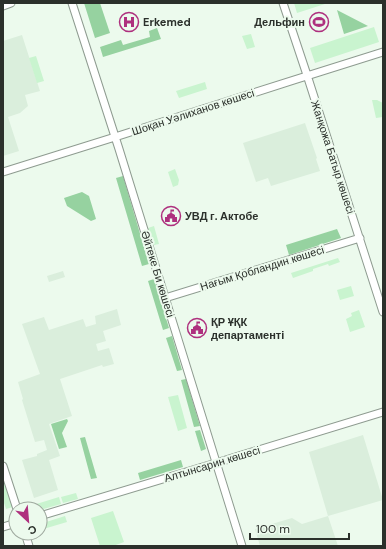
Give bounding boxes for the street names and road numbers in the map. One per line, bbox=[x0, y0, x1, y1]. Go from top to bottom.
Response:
street label: Шоқан Уәлиханов көшесі bbox=[130, 86, 256, 138]
street label: Жанқожа Батыр көшесі bbox=[308, 98, 358, 216]
street label: Әйтеке Би көшесі bbox=[138, 229, 178, 319]
street label: Нағым Қобландин көшесі bbox=[198, 242, 326, 294]
street label: Алтынсарин көшесі bbox=[162, 443, 262, 485]

